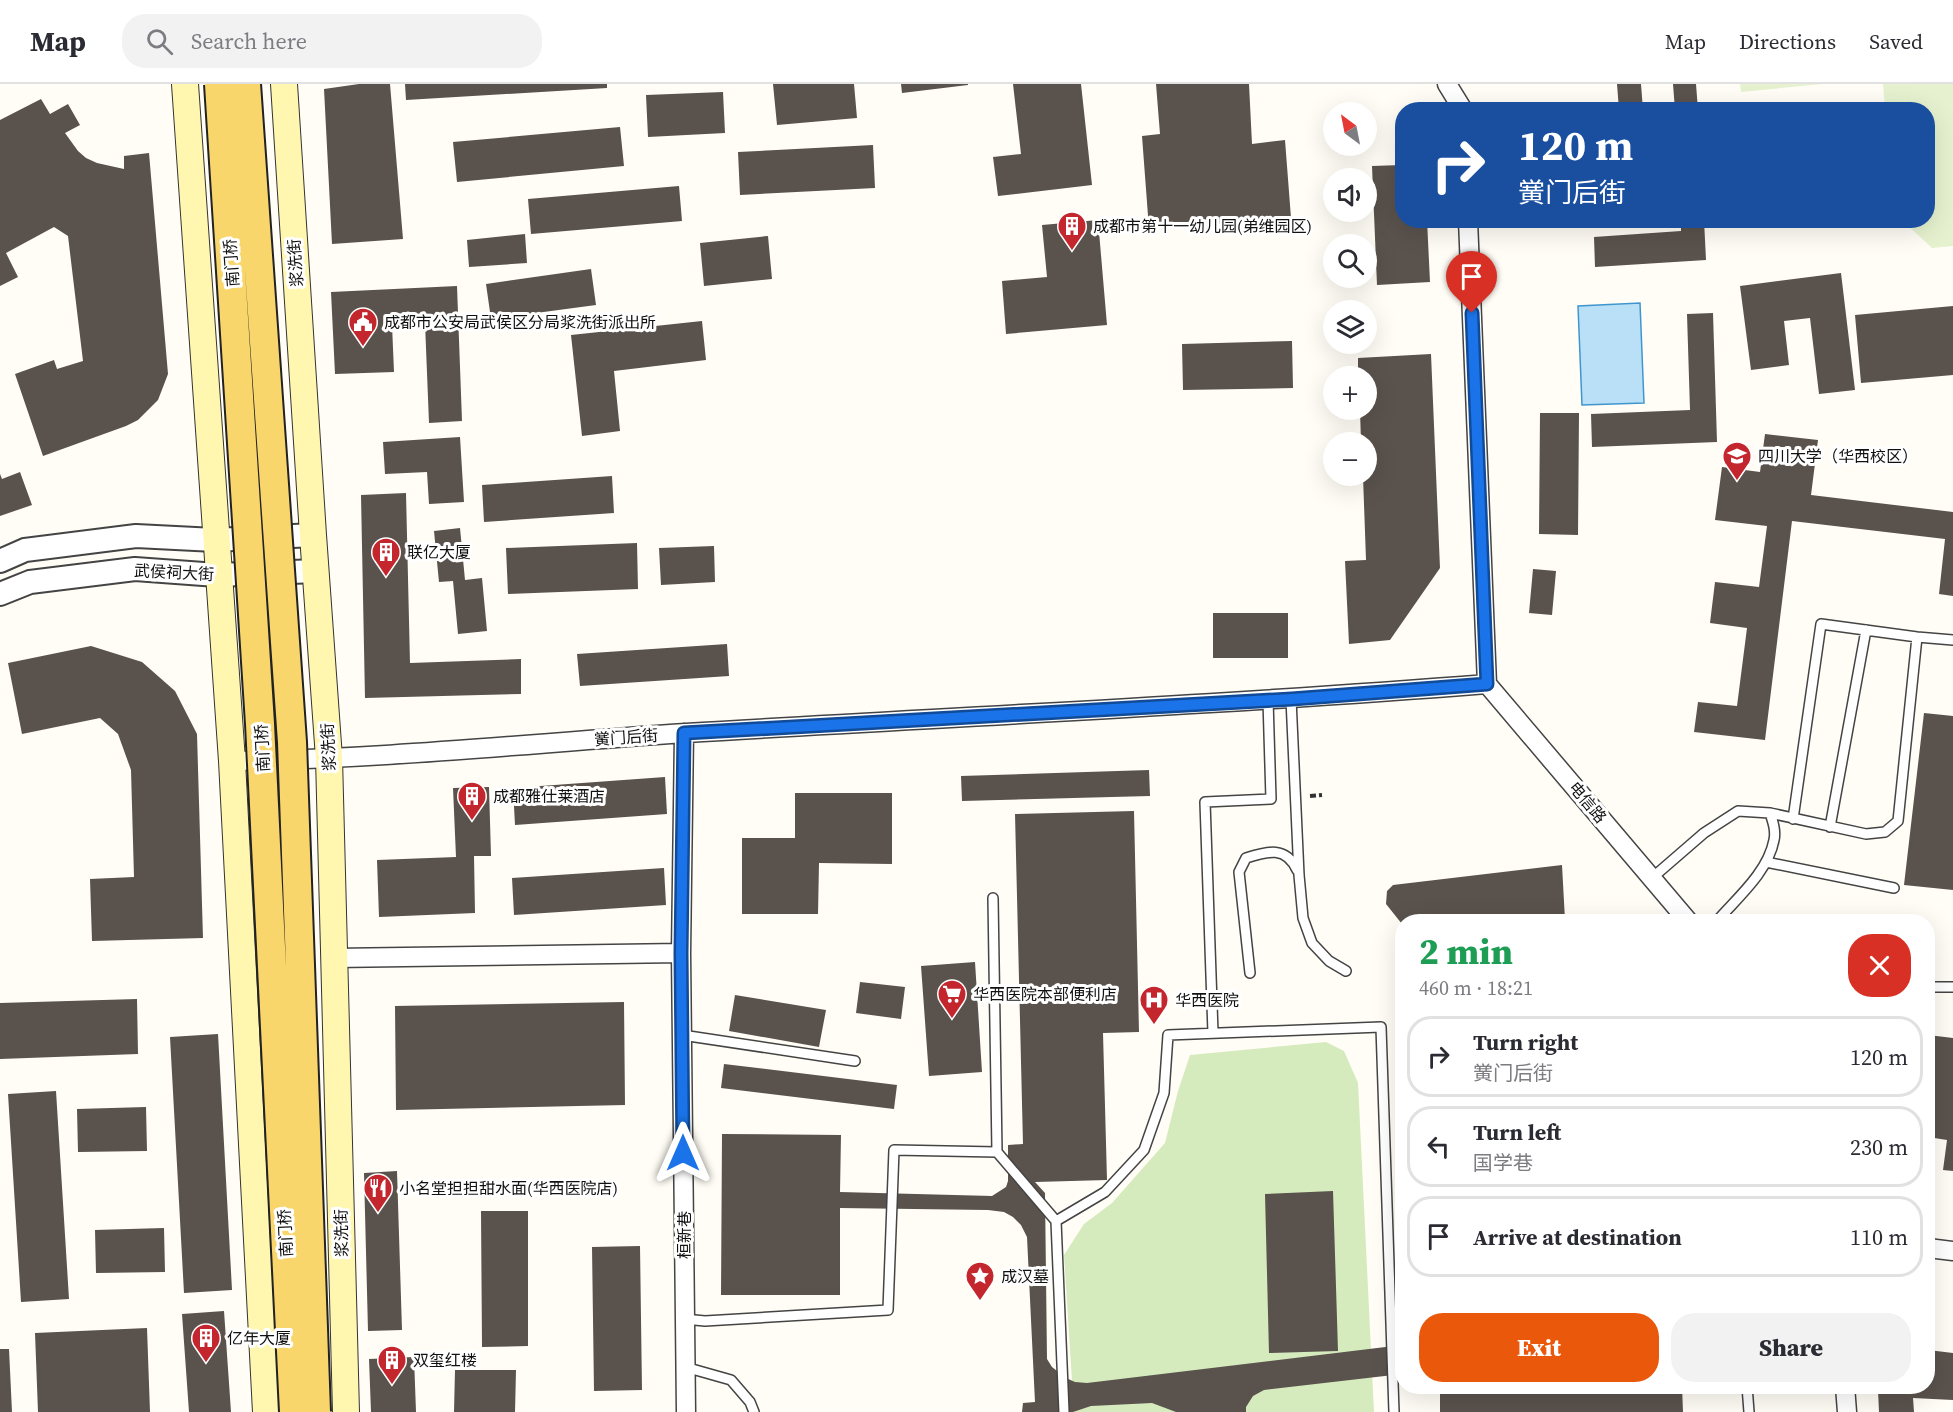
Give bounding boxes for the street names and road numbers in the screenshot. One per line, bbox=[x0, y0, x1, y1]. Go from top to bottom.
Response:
street label: 南门桥 bbox=[218, 238, 244, 288]
street label: 浆洗街 bbox=[282, 238, 308, 288]
street label: 武侯祠大街 bbox=[133, 559, 215, 585]
street label: 浆洗街 bbox=[316, 722, 340, 772]
street label: 南门桥 bbox=[250, 723, 274, 773]
street label: 黉门后街 bbox=[593, 724, 659, 750]
street label: 电信路 bbox=[1564, 777, 1612, 827]
street label: 南门桥 bbox=[273, 1208, 297, 1258]
street label: 浆洗街 bbox=[330, 1209, 352, 1257]
street label: 桓新巷 bbox=[673, 1211, 695, 1259]

